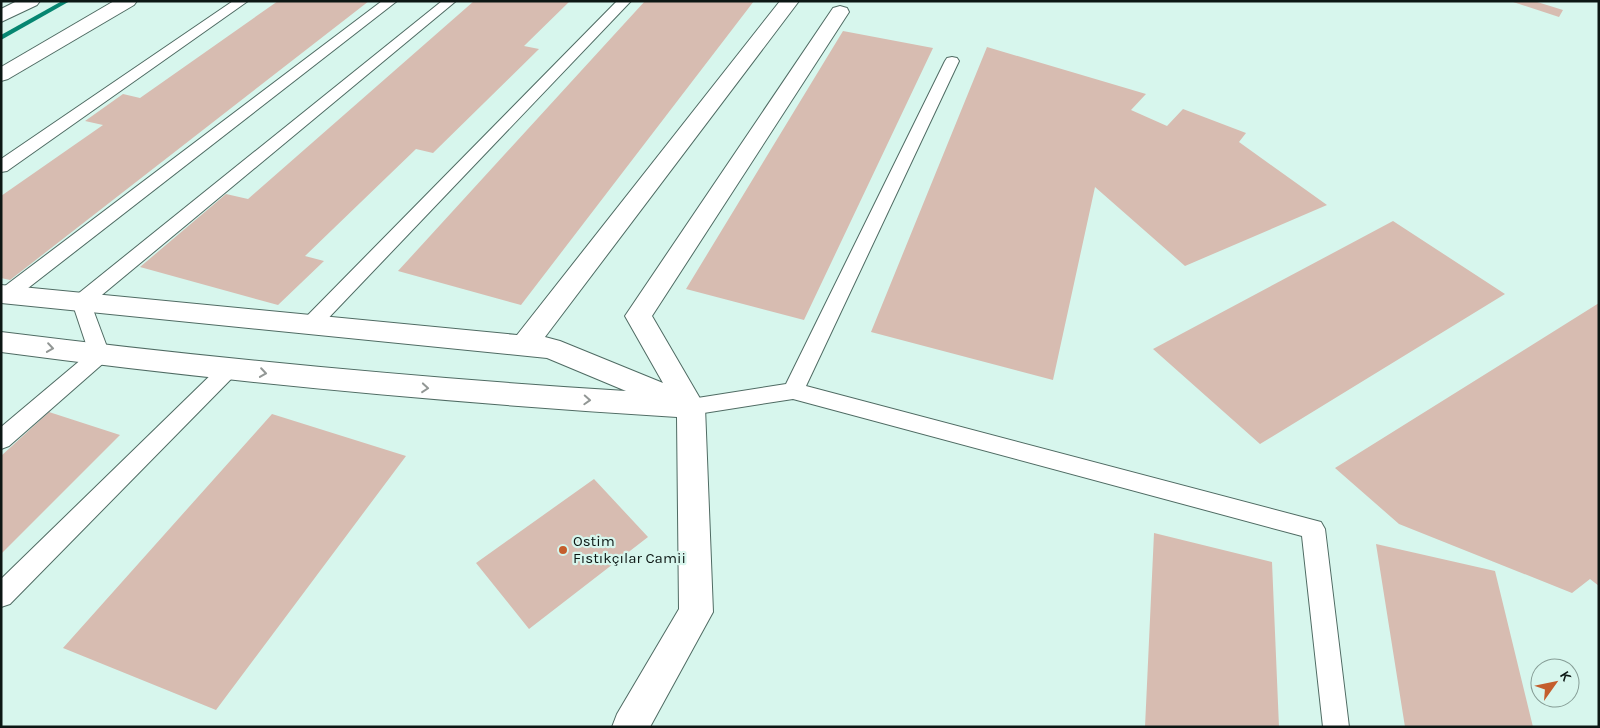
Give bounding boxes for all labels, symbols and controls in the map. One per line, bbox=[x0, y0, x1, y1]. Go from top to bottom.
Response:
one-way arrow bbox=[46, 342, 54, 353]
one-way arrow bbox=[259, 368, 267, 378]
one-way arrow bbox=[421, 382, 429, 393]
one-way arrow bbox=[583, 395, 591, 406]
place label: Ostim Fıstıkçılar Camii bbox=[573, 532, 686, 567]
marker: Ostim Fıstıkçılar Camii bbox=[557, 544, 569, 556]
north arrow bbox=[1530, 658, 1580, 708]
text: K bbox=[1556, 668, 1576, 685]

